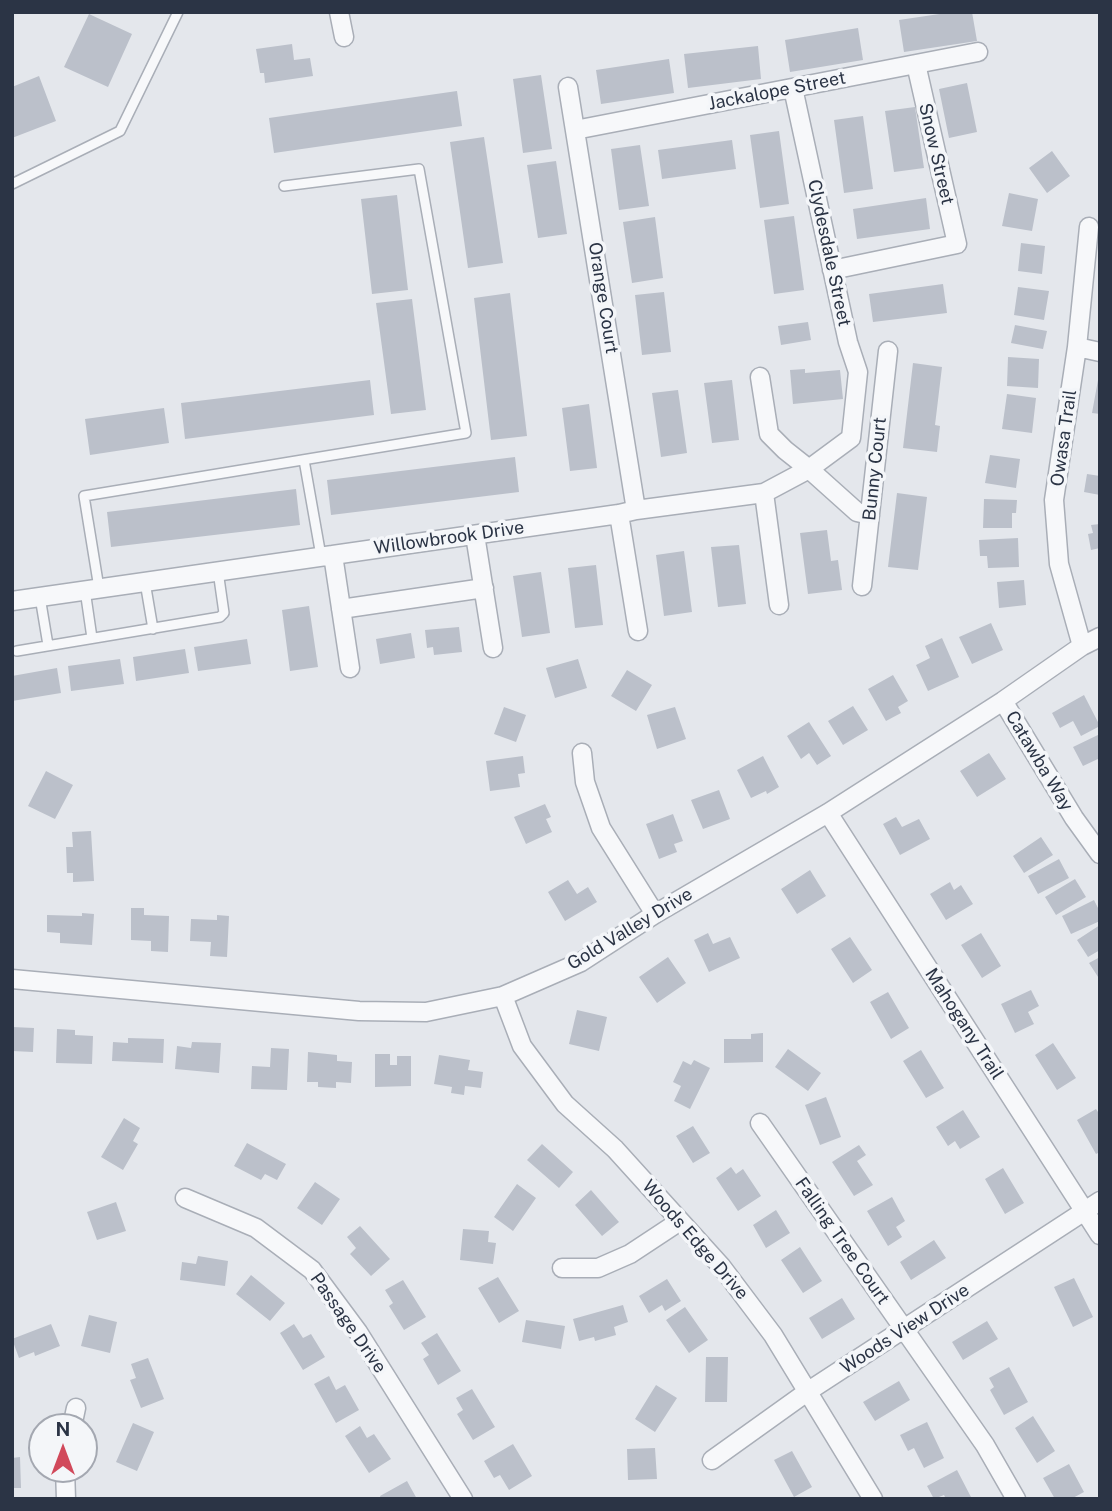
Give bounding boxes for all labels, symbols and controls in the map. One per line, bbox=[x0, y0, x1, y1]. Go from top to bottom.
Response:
street label: Jackalope Street bbox=[706, 67, 848, 115]
street label: Snow Street bbox=[914, 101, 958, 207]
street label: Clydesdale Street bbox=[803, 178, 855, 328]
street label: Orange Court bbox=[584, 241, 622, 355]
street label: Owasa Trail bbox=[1047, 388, 1081, 488]
street label: Bunny Court bbox=[859, 416, 891, 522]
street label: Willowbrook Drive bbox=[372, 517, 526, 559]
street label: Catawba Way bbox=[1001, 707, 1077, 815]
street label: Gold Valley Drive bbox=[564, 883, 696, 975]
street label: Mahogany Trail bbox=[920, 964, 1008, 1084]
street label: Falling Tree Court bbox=[790, 1173, 894, 1309]
street label: Woods Edge Drive bbox=[637, 1176, 753, 1304]
street label: Passage Drive bbox=[305, 1269, 391, 1377]
street label: Woods View Drive bbox=[837, 1279, 973, 1379]
north arrow bbox=[28, 1413, 98, 1483]
text: N bbox=[56, 1418, 70, 1440]

